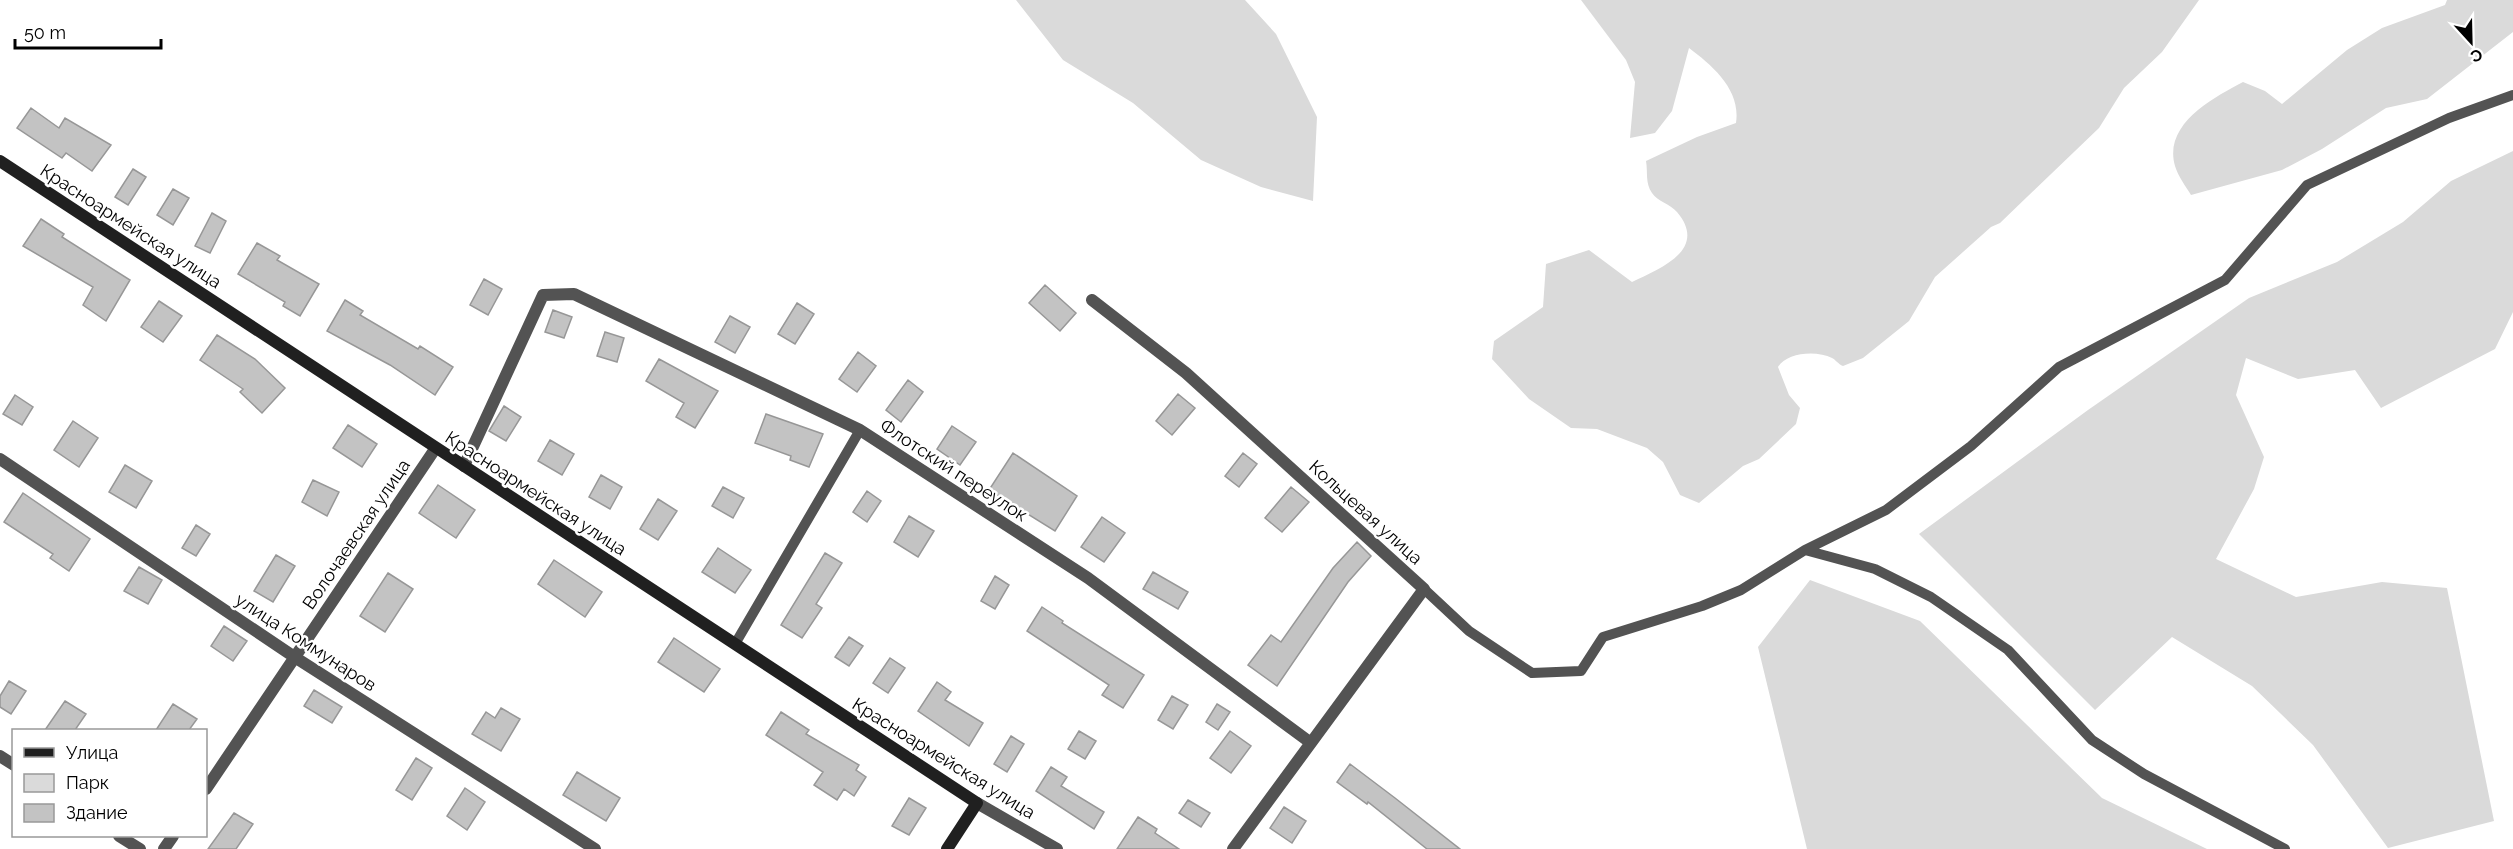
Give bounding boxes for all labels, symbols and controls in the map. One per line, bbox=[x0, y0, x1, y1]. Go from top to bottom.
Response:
scale bar bbox=[15, 12, 160, 50]
north arrow bbox=[2441, 12, 2501, 72]
text: 50 m bbox=[24, 22, 66, 43]
text: С bbox=[2468, 45, 2485, 66]
street label: Красноармейская улица bbox=[37, 160, 225, 292]
street label: Флотский переулок bbox=[876, 414, 1032, 526]
street label: Красноармейская улица bbox=[442, 427, 630, 559]
street label: Волочаевская улица bbox=[298, 455, 414, 613]
street label: Кольцевая улица bbox=[1305, 456, 1427, 568]
street label: улица Коммунаров bbox=[232, 589, 380, 695]
street label: Красноармейская улица bbox=[849, 693, 1039, 823]
legend bbox=[12, 729, 207, 837]
text: Улица bbox=[66, 742, 118, 763]
text: Парк bbox=[66, 772, 109, 793]
text: Здание bbox=[66, 802, 128, 823]

